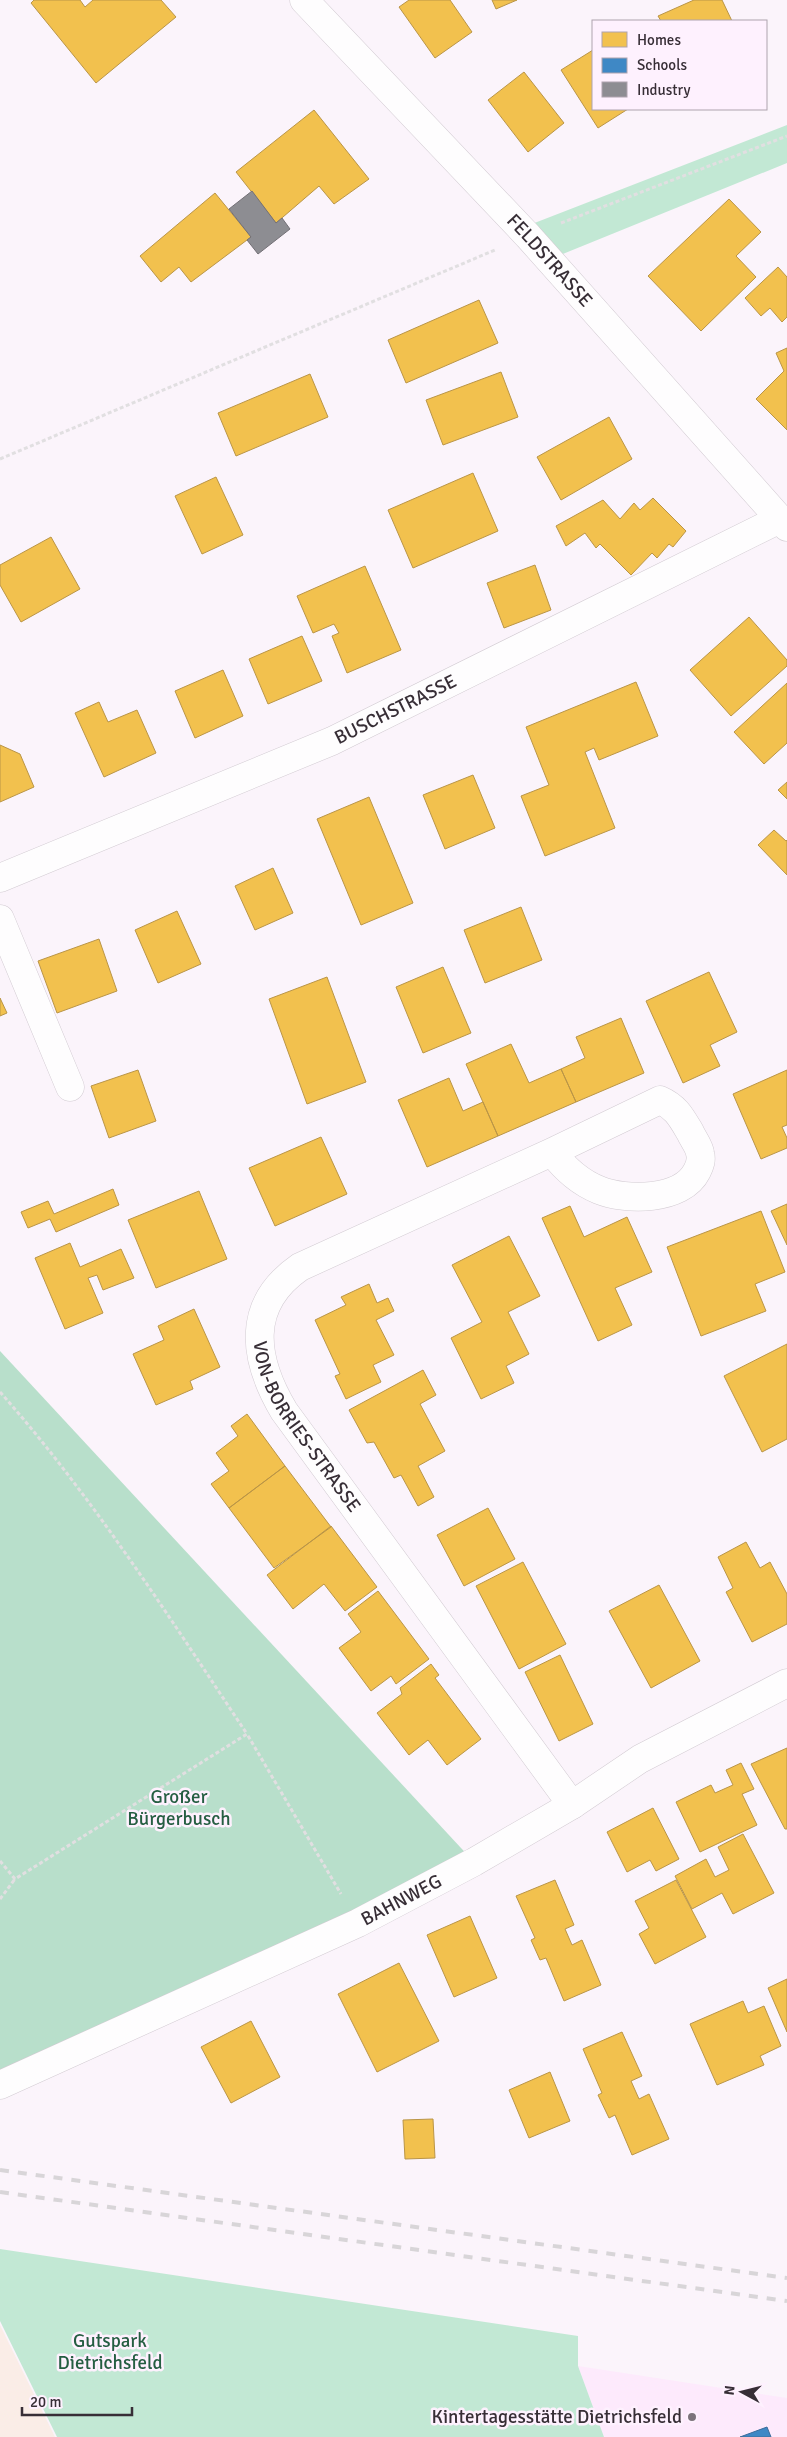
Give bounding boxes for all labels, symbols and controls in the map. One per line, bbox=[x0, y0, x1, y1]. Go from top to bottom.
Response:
legend bbox=[592, 20, 767, 110]
text: Homes bbox=[637, 31, 681, 49]
text: Schools bbox=[637, 56, 688, 74]
text: Industry bbox=[637, 81, 690, 99]
street label: FELDSTRASSE bbox=[501, 209, 598, 312]
street label: BUSCHSTRASSE bbox=[330, 669, 461, 750]
street label: VON-BORRIES-STRASSE bbox=[248, 1340, 366, 1517]
park label: Großer Bürgerbusch bbox=[127, 1785, 231, 1831]
street label: BAHNWEG bbox=[357, 1869, 446, 1931]
park label: Gutspark Dietrichsfeld bbox=[58, 2329, 162, 2375]
north arrow bbox=[717, 2367, 767, 2417]
scale bar bbox=[22, 2384, 132, 2416]
text: N bbox=[721, 2385, 739, 2396]
text: 20 m bbox=[30, 2393, 61, 2411]
place label: Kintertagesstätte Dietrichsfeld bbox=[432, 2405, 682, 2429]
marker: Kintertagesstätte Dietrichsfeld bbox=[686, 2411, 698, 2423]

